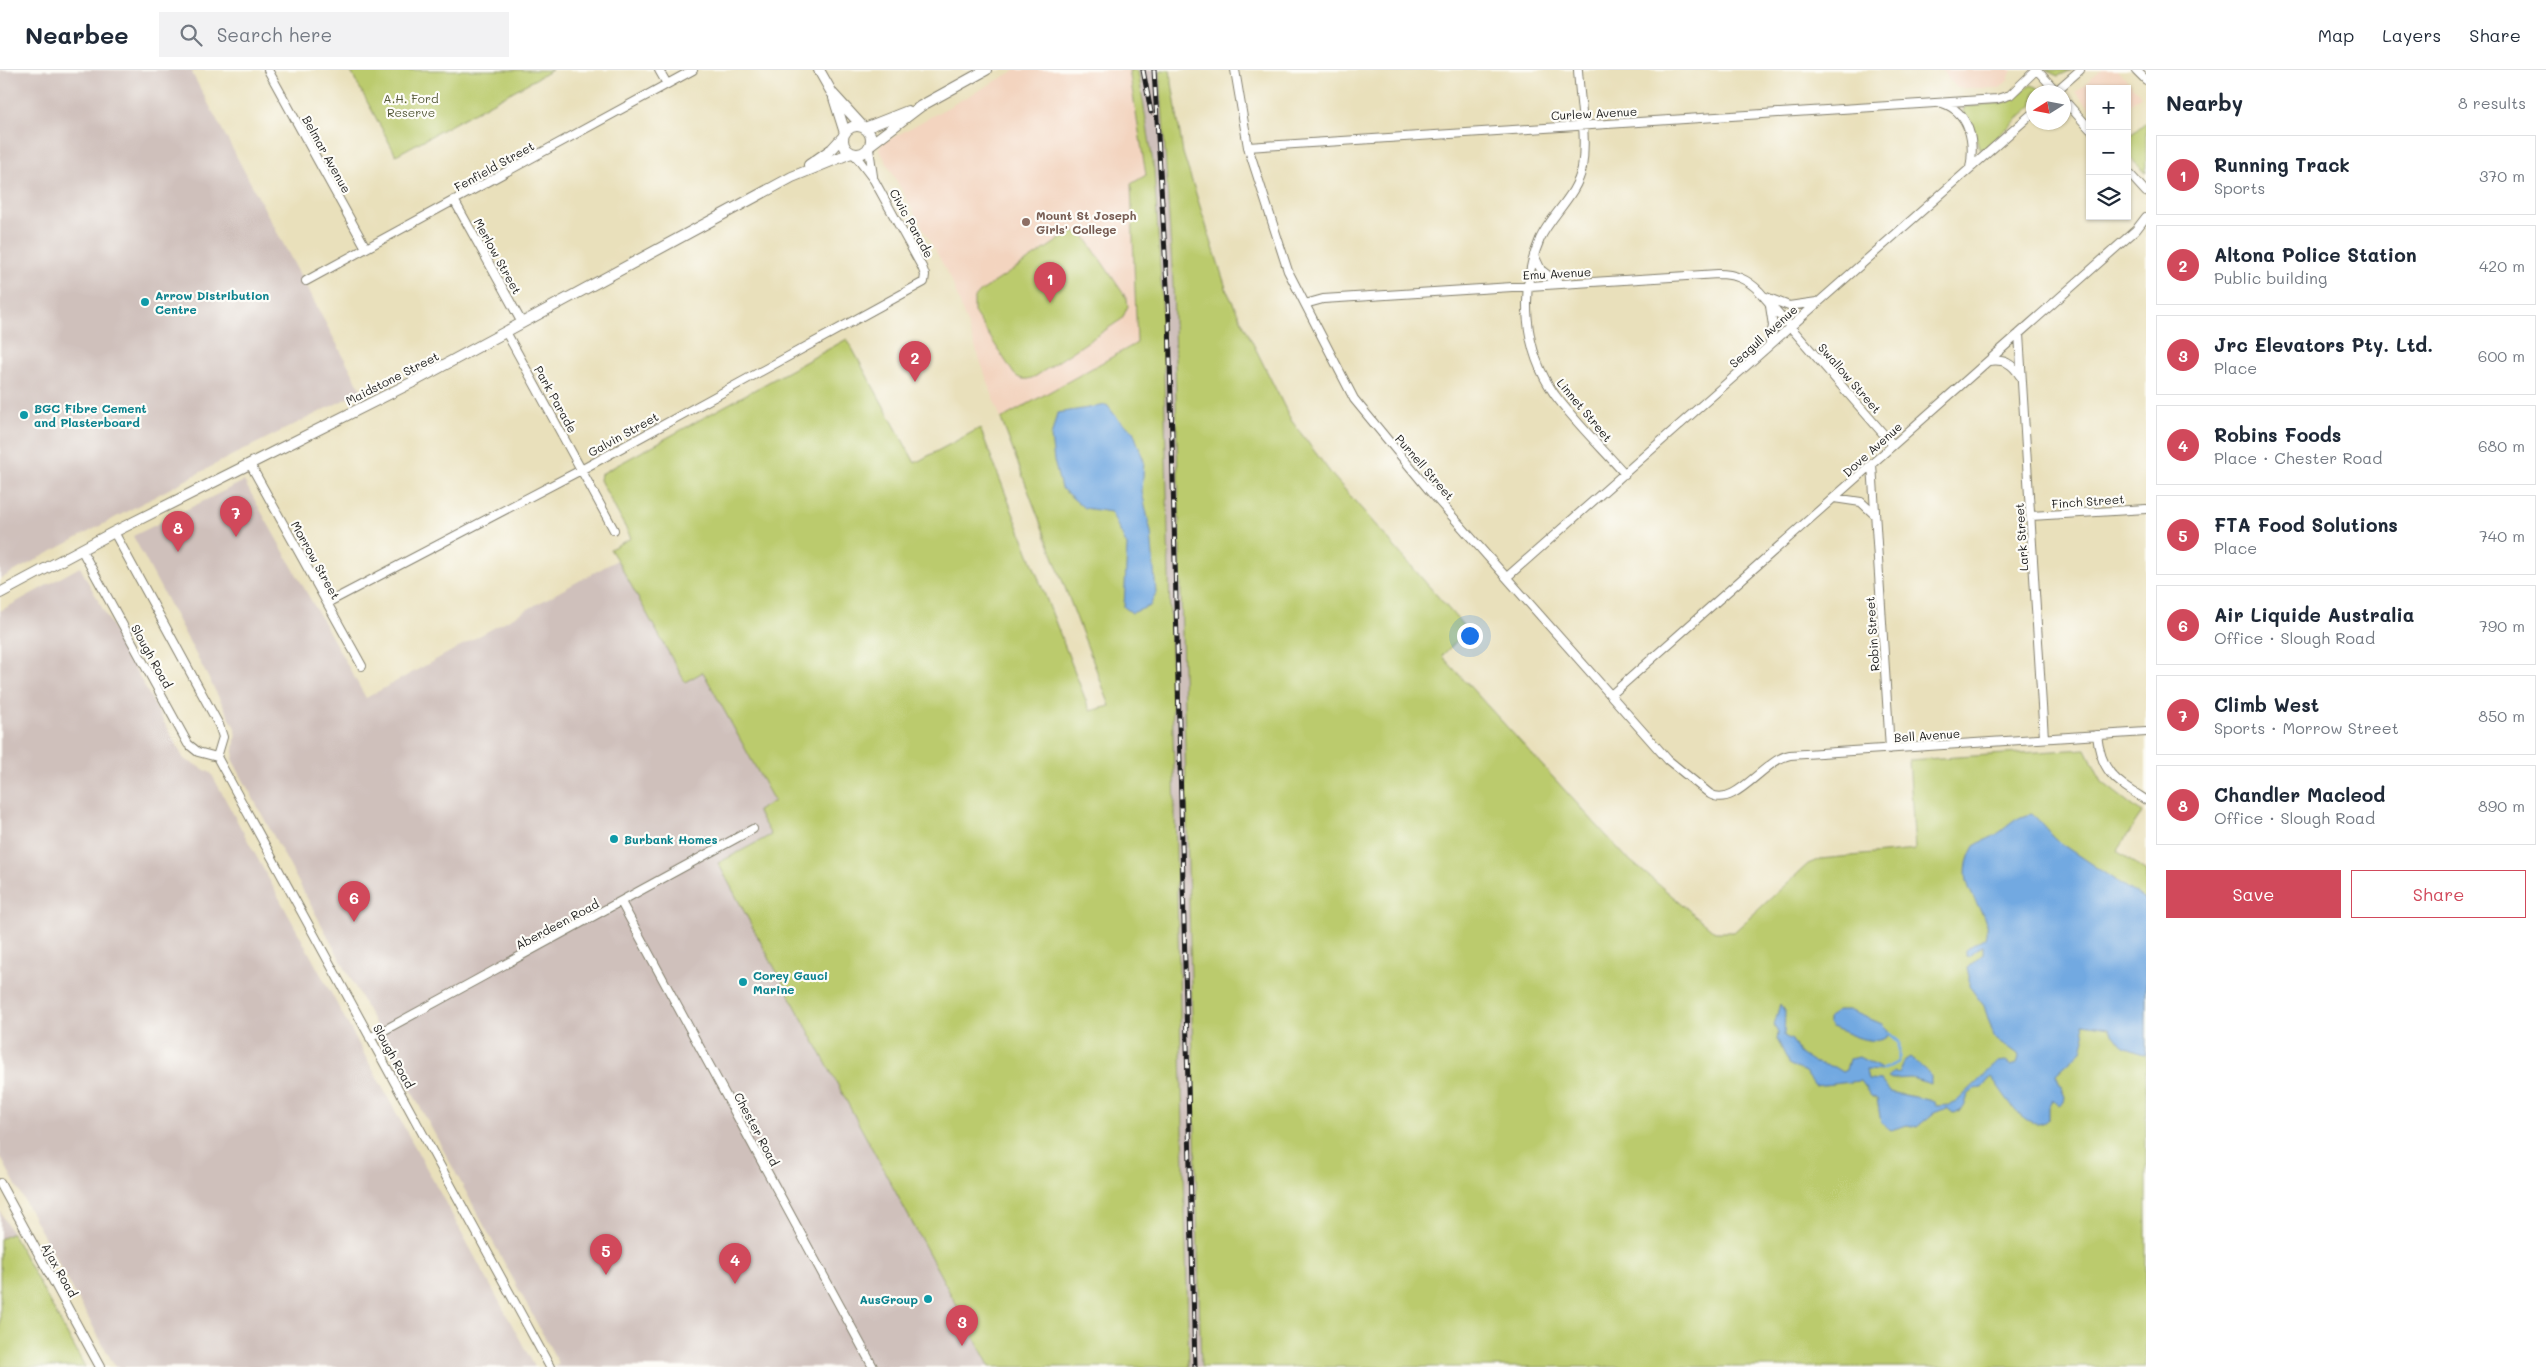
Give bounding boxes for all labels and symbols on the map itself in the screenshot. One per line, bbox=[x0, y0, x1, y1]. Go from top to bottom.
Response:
north arrow bbox=[2026, 85, 2071, 130]
park label: A.H. Ford Reserve bbox=[383, 90, 439, 120]
street label: Curlew Avenue bbox=[1550, 103, 1638, 123]
street label: Belmar Avenue bbox=[299, 112, 355, 196]
street label: Fenfield Street bbox=[451, 137, 537, 195]
street label: Civic Parade bbox=[886, 186, 938, 260]
place label: Mount St Joseph Girls' College bbox=[1036, 207, 1137, 237]
street label: Merlow Street bbox=[471, 215, 525, 297]
marker: Mount St Joseph Girls' College bbox=[1020, 216, 1032, 228]
pin: 1 bbox=[1034, 262, 1066, 303]
street label: Emu Avenue bbox=[1522, 263, 1592, 283]
place label: Arrow Distribution Centre bbox=[155, 287, 269, 317]
marker: Arrow Distribution Centre bbox=[139, 296, 151, 308]
street label: Seagull Avenue bbox=[1725, 301, 1801, 371]
street label: Swallow Street bbox=[1815, 340, 1885, 416]
pin: 2 bbox=[899, 341, 931, 382]
street label: Maidstone Street bbox=[343, 348, 441, 408]
street label: Park Parade bbox=[531, 363, 581, 435]
street label: Linnet Street bbox=[1554, 375, 1616, 445]
place label: BGC Fibre Cement and Plasterboard bbox=[34, 400, 147, 430]
street label: Galvin Street bbox=[585, 408, 661, 460]
marker: BGC Fibre Cement and Plasterboard bbox=[18, 409, 30, 421]
street label: Dove Avenue bbox=[1839, 418, 1905, 480]
street label: Purnell Street bbox=[1392, 431, 1458, 503]
street label: Finch Street bbox=[2051, 490, 2125, 512]
pin: 7 bbox=[220, 496, 252, 537]
street label: Lark Street bbox=[2011, 502, 2031, 572]
pin: 8 bbox=[162, 511, 194, 552]
street label: Morrow Street bbox=[288, 518, 344, 602]
street label: Robin Street bbox=[1861, 596, 1883, 672]
street label: Slough Road bbox=[128, 621, 176, 691]
your location bbox=[1457, 623, 1483, 649]
street label: Bell Avenue bbox=[1893, 725, 1961, 745]
place label: Burbank Homes bbox=[624, 831, 718, 847]
marker: Burbank Homes bbox=[608, 833, 620, 845]
pin: 6 bbox=[338, 881, 370, 922]
street label: Aberdeen Road bbox=[513, 895, 602, 953]
place label: Corey Gauci Marine bbox=[753, 967, 828, 997]
marker: Corey Gauci Marine bbox=[737, 976, 749, 988]
street label: Slough Road bbox=[370, 1021, 418, 1091]
street label: Chester Road bbox=[731, 1089, 783, 1169]
pin: 5 bbox=[590, 1234, 622, 1275]
street label: Ajax Road bbox=[39, 1240, 82, 1300]
pin: 4 bbox=[719, 1243, 751, 1284]
place label: AusGroup bbox=[859, 1291, 918, 1307]
marker: AusGroup bbox=[922, 1293, 934, 1305]
pin: 3 bbox=[946, 1305, 978, 1346]

